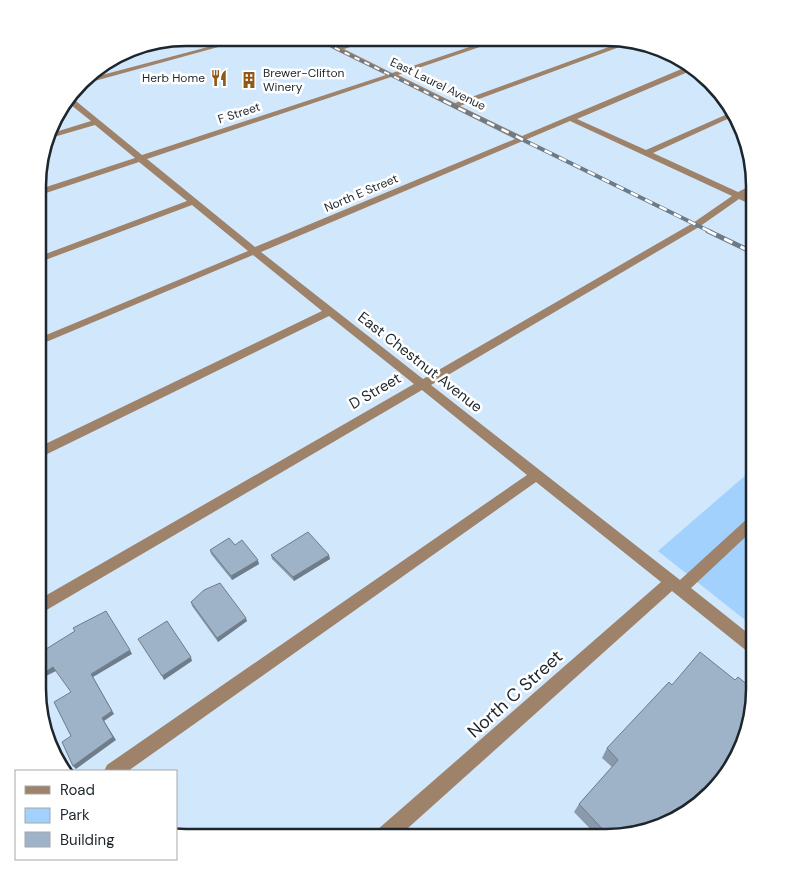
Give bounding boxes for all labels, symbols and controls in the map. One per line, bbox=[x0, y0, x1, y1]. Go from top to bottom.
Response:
street label: East Laurel Avenue bbox=[388, 54, 489, 114]
place label: Brewer-Clifton Winery bbox=[263, 65, 345, 95]
restaurant icon: Herb Home bbox=[209, 68, 229, 88]
place label: Herb Home bbox=[142, 70, 205, 86]
building icon: Brewer-Clifton Winery bbox=[239, 70, 259, 90]
street label: F Street bbox=[216, 99, 262, 127]
street label: North E Street bbox=[322, 170, 401, 216]
street label: East Chestnut Avenue bbox=[354, 307, 486, 417]
street label: D Street bbox=[345, 368, 405, 414]
street label: North C Street bbox=[462, 645, 568, 743]
legend bbox=[15, 770, 178, 860]
text: Road bbox=[60, 780, 95, 800]
text: Park bbox=[60, 805, 90, 825]
text: Building bbox=[60, 830, 115, 850]

